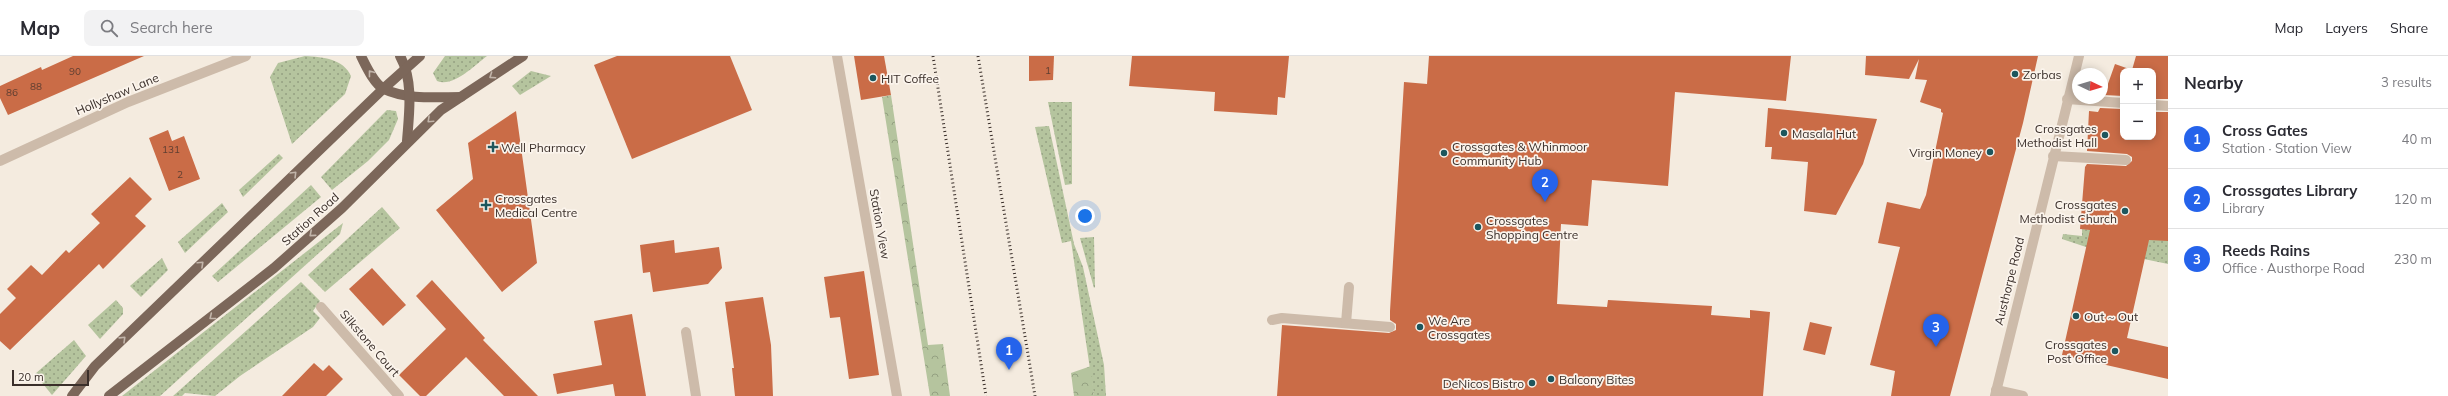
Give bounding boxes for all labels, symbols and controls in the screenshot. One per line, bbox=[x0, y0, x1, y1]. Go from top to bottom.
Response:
search box bbox=[84, 10, 364, 46]
text: Map bbox=[20, 16, 60, 40]
icon: search bbox=[98, 17, 120, 39]
text: Search here bbox=[130, 18, 213, 37]
text: Map bbox=[2274, 19, 2303, 37]
text: Layers bbox=[2325, 19, 2368, 37]
text: Share bbox=[2390, 19, 2428, 37]
house number: 1 bbox=[1045, 64, 1051, 77]
house number: 90 bbox=[69, 65, 81, 78]
place label: Zorbas bbox=[2023, 67, 2062, 82]
north arrow bbox=[2072, 68, 2108, 104]
map controls bbox=[2120, 68, 2156, 140]
button: + bbox=[2120, 68, 2156, 104]
marker: Zorbas bbox=[2010, 69, 2020, 79]
street label: Hollyshaw Lane bbox=[73, 70, 161, 118]
one-way arrow bbox=[368, 71, 375, 78]
one-way arrow bbox=[489, 71, 496, 79]
place label: HIT Coffee bbox=[881, 71, 939, 86]
text: Nearby bbox=[2184, 72, 2243, 93]
marker: HIT Coffee bbox=[868, 73, 878, 83]
text: 3 results bbox=[2381, 74, 2432, 90]
house number: 88 bbox=[30, 80, 42, 93]
house number: 86 bbox=[6, 86, 18, 99]
button: − bbox=[2120, 104, 2156, 140]
one-way arrow bbox=[427, 115, 435, 123]
place label: Crossgates Methodist Hall bbox=[2017, 121, 2097, 150]
text: Cross Gates bbox=[2222, 121, 2308, 140]
place label: Masala Hut bbox=[1792, 126, 1856, 141]
marker: Masala Hut bbox=[1779, 128, 1789, 138]
marker: Crossgates Methodist Hall bbox=[2100, 130, 2110, 140]
text: 1 bbox=[2193, 131, 2201, 147]
text: 40 m bbox=[2402, 131, 2432, 147]
place label: Crossgates & Whinmoor Community Hub bbox=[1452, 139, 1588, 168]
place label: Well Pharmacy bbox=[501, 140, 586, 155]
text: Station · Station View bbox=[2222, 140, 2352, 156]
marker: Well Pharmacy bbox=[488, 142, 498, 152]
house number: 131 bbox=[162, 143, 180, 156]
place label: Virgin Money bbox=[1909, 145, 1983, 160]
marker: Virgin Money bbox=[1985, 147, 1995, 157]
marker: Crossgates & Whinmoor Community Hub bbox=[1439, 148, 1449, 158]
house number: 2 bbox=[177, 168, 183, 181]
pin: 2 bbox=[1532, 169, 1558, 202]
one-way arrow bbox=[290, 171, 297, 179]
text: Crossgates Library bbox=[2222, 181, 2357, 200]
street label: Station View bbox=[866, 188, 894, 261]
street label: Station Road bbox=[278, 189, 342, 249]
place label: Crossgates Medical Centre bbox=[495, 191, 577, 220]
text: 2 bbox=[2193, 191, 2201, 207]
text: 120 m bbox=[2394, 191, 2432, 207]
place label: Crossgates Methodist Church bbox=[2019, 197, 2117, 226]
marker: Crossgates Medical Centre bbox=[480, 199, 492, 211]
text: Library bbox=[2222, 200, 2264, 216]
your location bbox=[1075, 206, 1095, 226]
marker: Crossgates Methodist Church bbox=[2120, 206, 2130, 216]
place label: Crossgates Shopping Centre bbox=[1486, 213, 1578, 242]
marker: Crossgates Shopping Centre bbox=[1473, 222, 1483, 232]
one-way arrow bbox=[309, 229, 317, 236]
street label: Austhorpe Road bbox=[1991, 235, 2027, 327]
text: Reeds Rains bbox=[2222, 241, 2310, 260]
text: 3 bbox=[2193, 251, 2201, 267]
text: 230 m bbox=[2394, 251, 2432, 267]
text: Office · Austhorpe Road bbox=[2222, 260, 2365, 276]
one-way arrow bbox=[196, 261, 204, 269]
street label: Silkstone Court bbox=[337, 307, 403, 379]
place label: Out ~ Out bbox=[2084, 309, 2138, 324]
marker: Out ~ Out bbox=[2071, 311, 2081, 321]
one-way arrow bbox=[210, 313, 217, 320]
place label: We Are Crossgates bbox=[1428, 313, 1490, 342]
pin: 3 bbox=[1923, 314, 1949, 347]
marker: We Are Crossgates bbox=[1415, 322, 1425, 332]
one-way arrow bbox=[118, 336, 126, 344]
pin: 1 bbox=[996, 337, 1022, 370]
place label: Crossgates Post Office bbox=[2045, 337, 2107, 366]
marker: Crossgates Post Office bbox=[2110, 346, 2120, 356]
scale bar bbox=[12, 368, 89, 387]
text: 20 m bbox=[18, 370, 44, 384]
place label: Balcony Bites bbox=[1559, 372, 1634, 387]
marker: Balcony Bites bbox=[1546, 374, 1556, 384]
place label: DeNicos Bistro bbox=[1443, 376, 1524, 391]
marker: DeNicos Bistro bbox=[1527, 378, 1537, 388]

